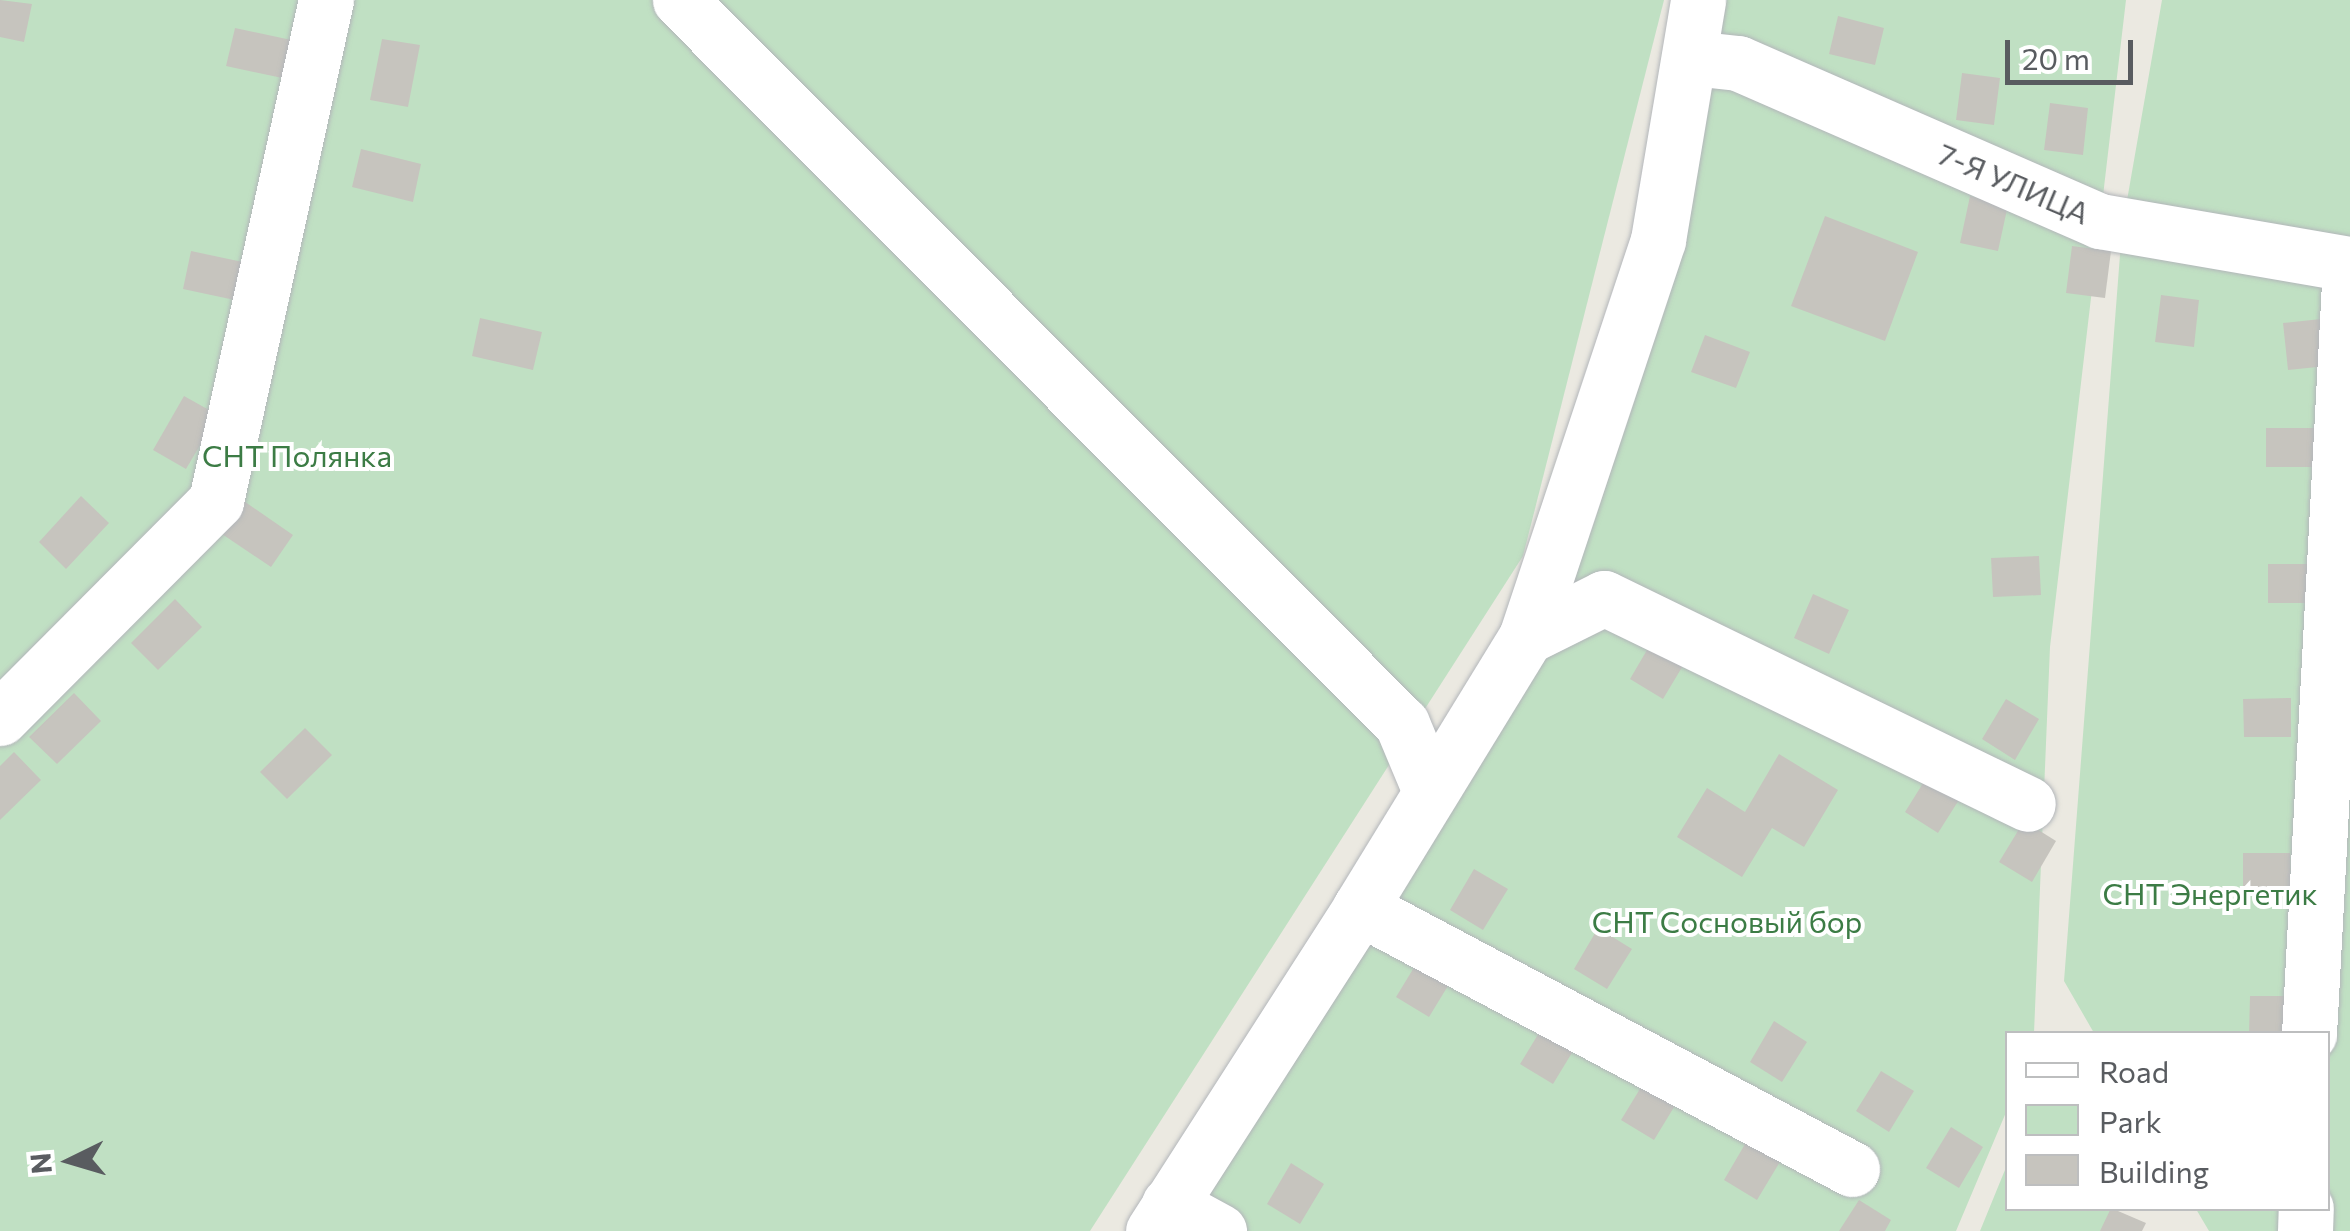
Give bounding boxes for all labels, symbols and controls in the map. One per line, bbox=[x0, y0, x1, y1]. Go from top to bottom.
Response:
scale bar bbox=[2010, 20, 2138, 82]
text: 20 m bbox=[2022, 39, 2090, 76]
street label: 7-Я УЛИЦА bbox=[1933, 135, 2095, 231]
park label: СНТ Полянка bbox=[202, 437, 392, 473]
park label: СНТ Энергетик bbox=[2102, 875, 2318, 911]
park label: СНТ Сосновый бор bbox=[1592, 903, 1862, 939]
legend bbox=[2005, 1031, 2330, 1211]
text: Road bbox=[2099, 1052, 2169, 1089]
text: Park bbox=[2099, 1102, 2162, 1139]
north arrow bbox=[20, 1111, 120, 1211]
text: N bbox=[22, 1152, 58, 1176]
text: Building bbox=[2099, 1152, 2209, 1189]

